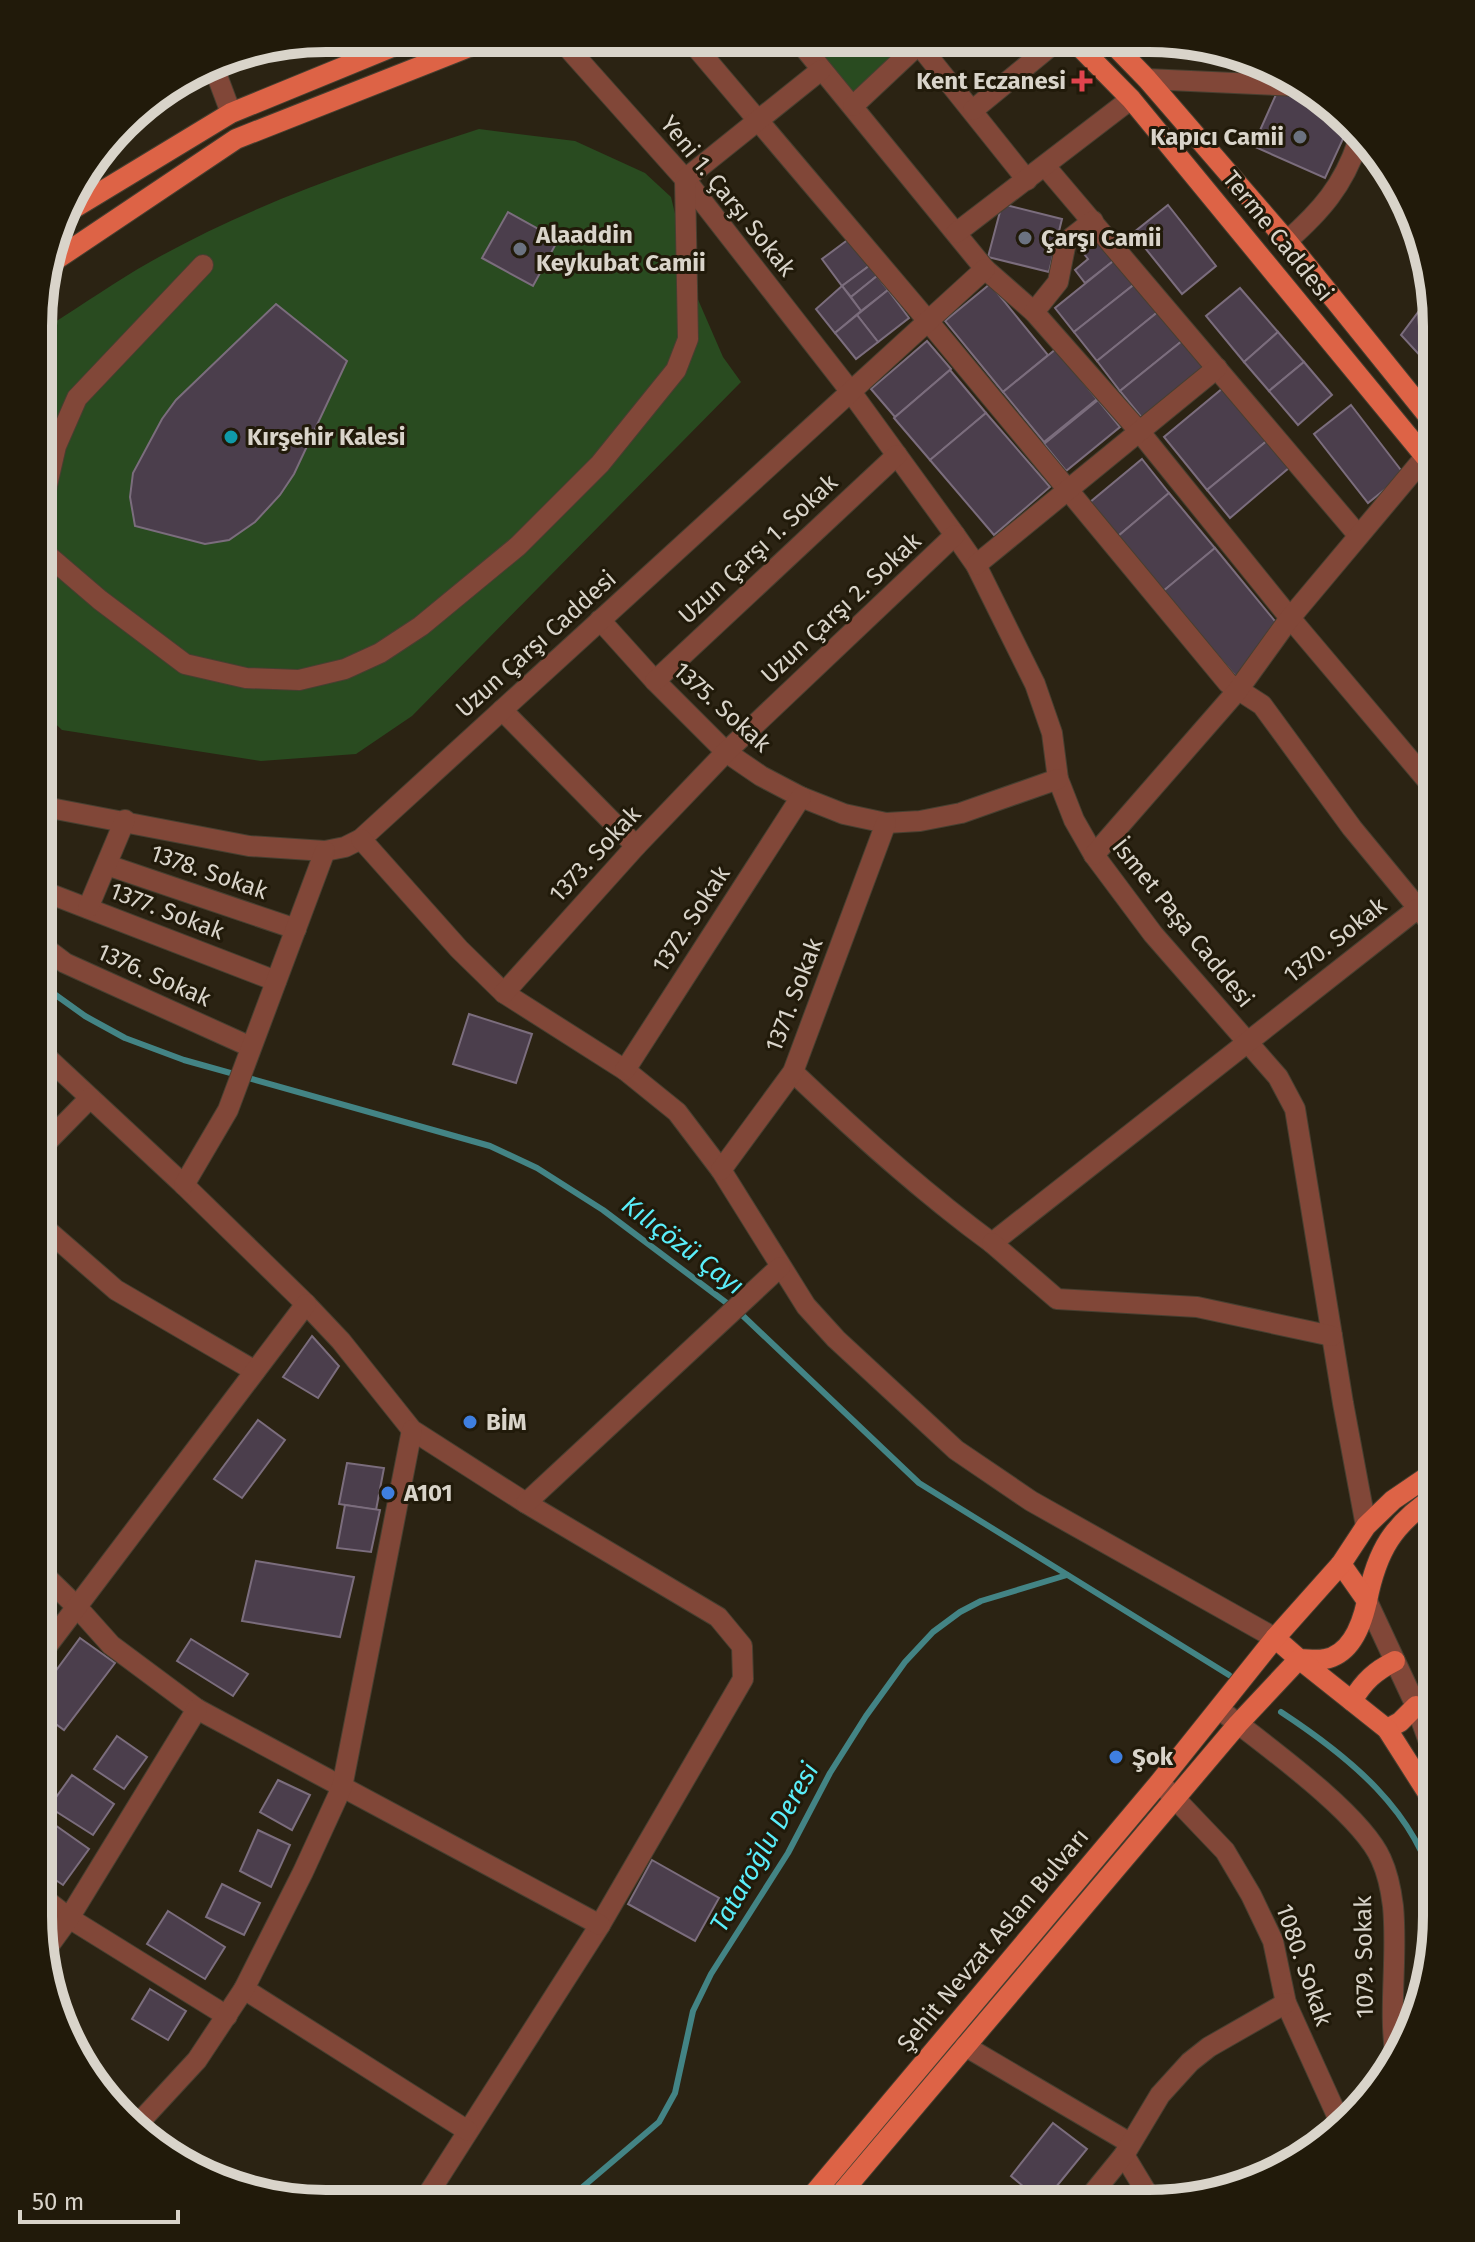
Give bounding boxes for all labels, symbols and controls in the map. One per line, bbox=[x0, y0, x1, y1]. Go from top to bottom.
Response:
place label: Kent Eczanesi bbox=[916, 67, 1066, 95]
marker: Kent Eczanesi bbox=[1073, 72, 1091, 90]
street label: Yeni 1. Çarşı Sokak bbox=[655, 110, 802, 282]
place label: Kapıcı Camii bbox=[1150, 123, 1284, 151]
marker: Kapıcı Camii bbox=[1291, 128, 1309, 146]
street label: Terme Caddesi bbox=[1217, 165, 1339, 307]
place label: Alaaddin Keykubat Camii bbox=[535, 221, 706, 277]
place label: Çarşı Camii bbox=[1041, 224, 1162, 254]
marker: Çarşı Camii bbox=[1016, 229, 1034, 247]
marker: Alaaddin Keykubat Camii bbox=[511, 240, 529, 258]
place label: Kırşehir Kalesi bbox=[247, 423, 406, 452]
marker: Kırşehir Kalesi bbox=[222, 428, 240, 446]
street label: Uzun Çarşı 1. Sokak bbox=[673, 468, 844, 630]
street label: Uzun Çarşı 2. Sokak bbox=[755, 526, 927, 689]
street label: Uzun Çarşı Caddesi bbox=[450, 565, 622, 723]
street label: 1375. Sokak bbox=[668, 656, 777, 758]
street label: 1373. Sokak bbox=[543, 800, 647, 908]
street label: İsmet Paşa Caddesi bbox=[1106, 833, 1260, 1013]
street label: 1378. Sokak bbox=[147, 839, 272, 905]
street label: 1372. Sokak bbox=[646, 860, 736, 977]
street label: 1377. Sokak bbox=[106, 876, 229, 946]
street label: 1370. Sokak bbox=[1278, 891, 1392, 989]
street label: 1371. Sokak bbox=[760, 934, 829, 1056]
street label: 1376. Sokak bbox=[93, 937, 216, 1013]
water label: Kılıçözü Çayı bbox=[616, 1189, 750, 1301]
place label: BİM bbox=[486, 1407, 527, 1436]
marker: BİM bbox=[461, 1413, 479, 1431]
place label: A101 bbox=[403, 1479, 453, 1507]
marker: A101 bbox=[379, 1484, 397, 1502]
place label: Şok bbox=[1132, 1743, 1174, 1773]
marker: Şok bbox=[1107, 1748, 1125, 1766]
water label: Tataroğlu Deresi bbox=[703, 1757, 825, 1937]
street label: Şehit Nevzat Aslan Bulvarı bbox=[891, 1823, 1095, 2057]
street label: 1079. Sokak bbox=[1349, 1895, 1379, 2019]
street label: 1080. Sokak bbox=[1270, 1900, 1338, 2030]
scale bar bbox=[20, 2174, 178, 2224]
text: 50 m bbox=[32, 2188, 84, 2216]

